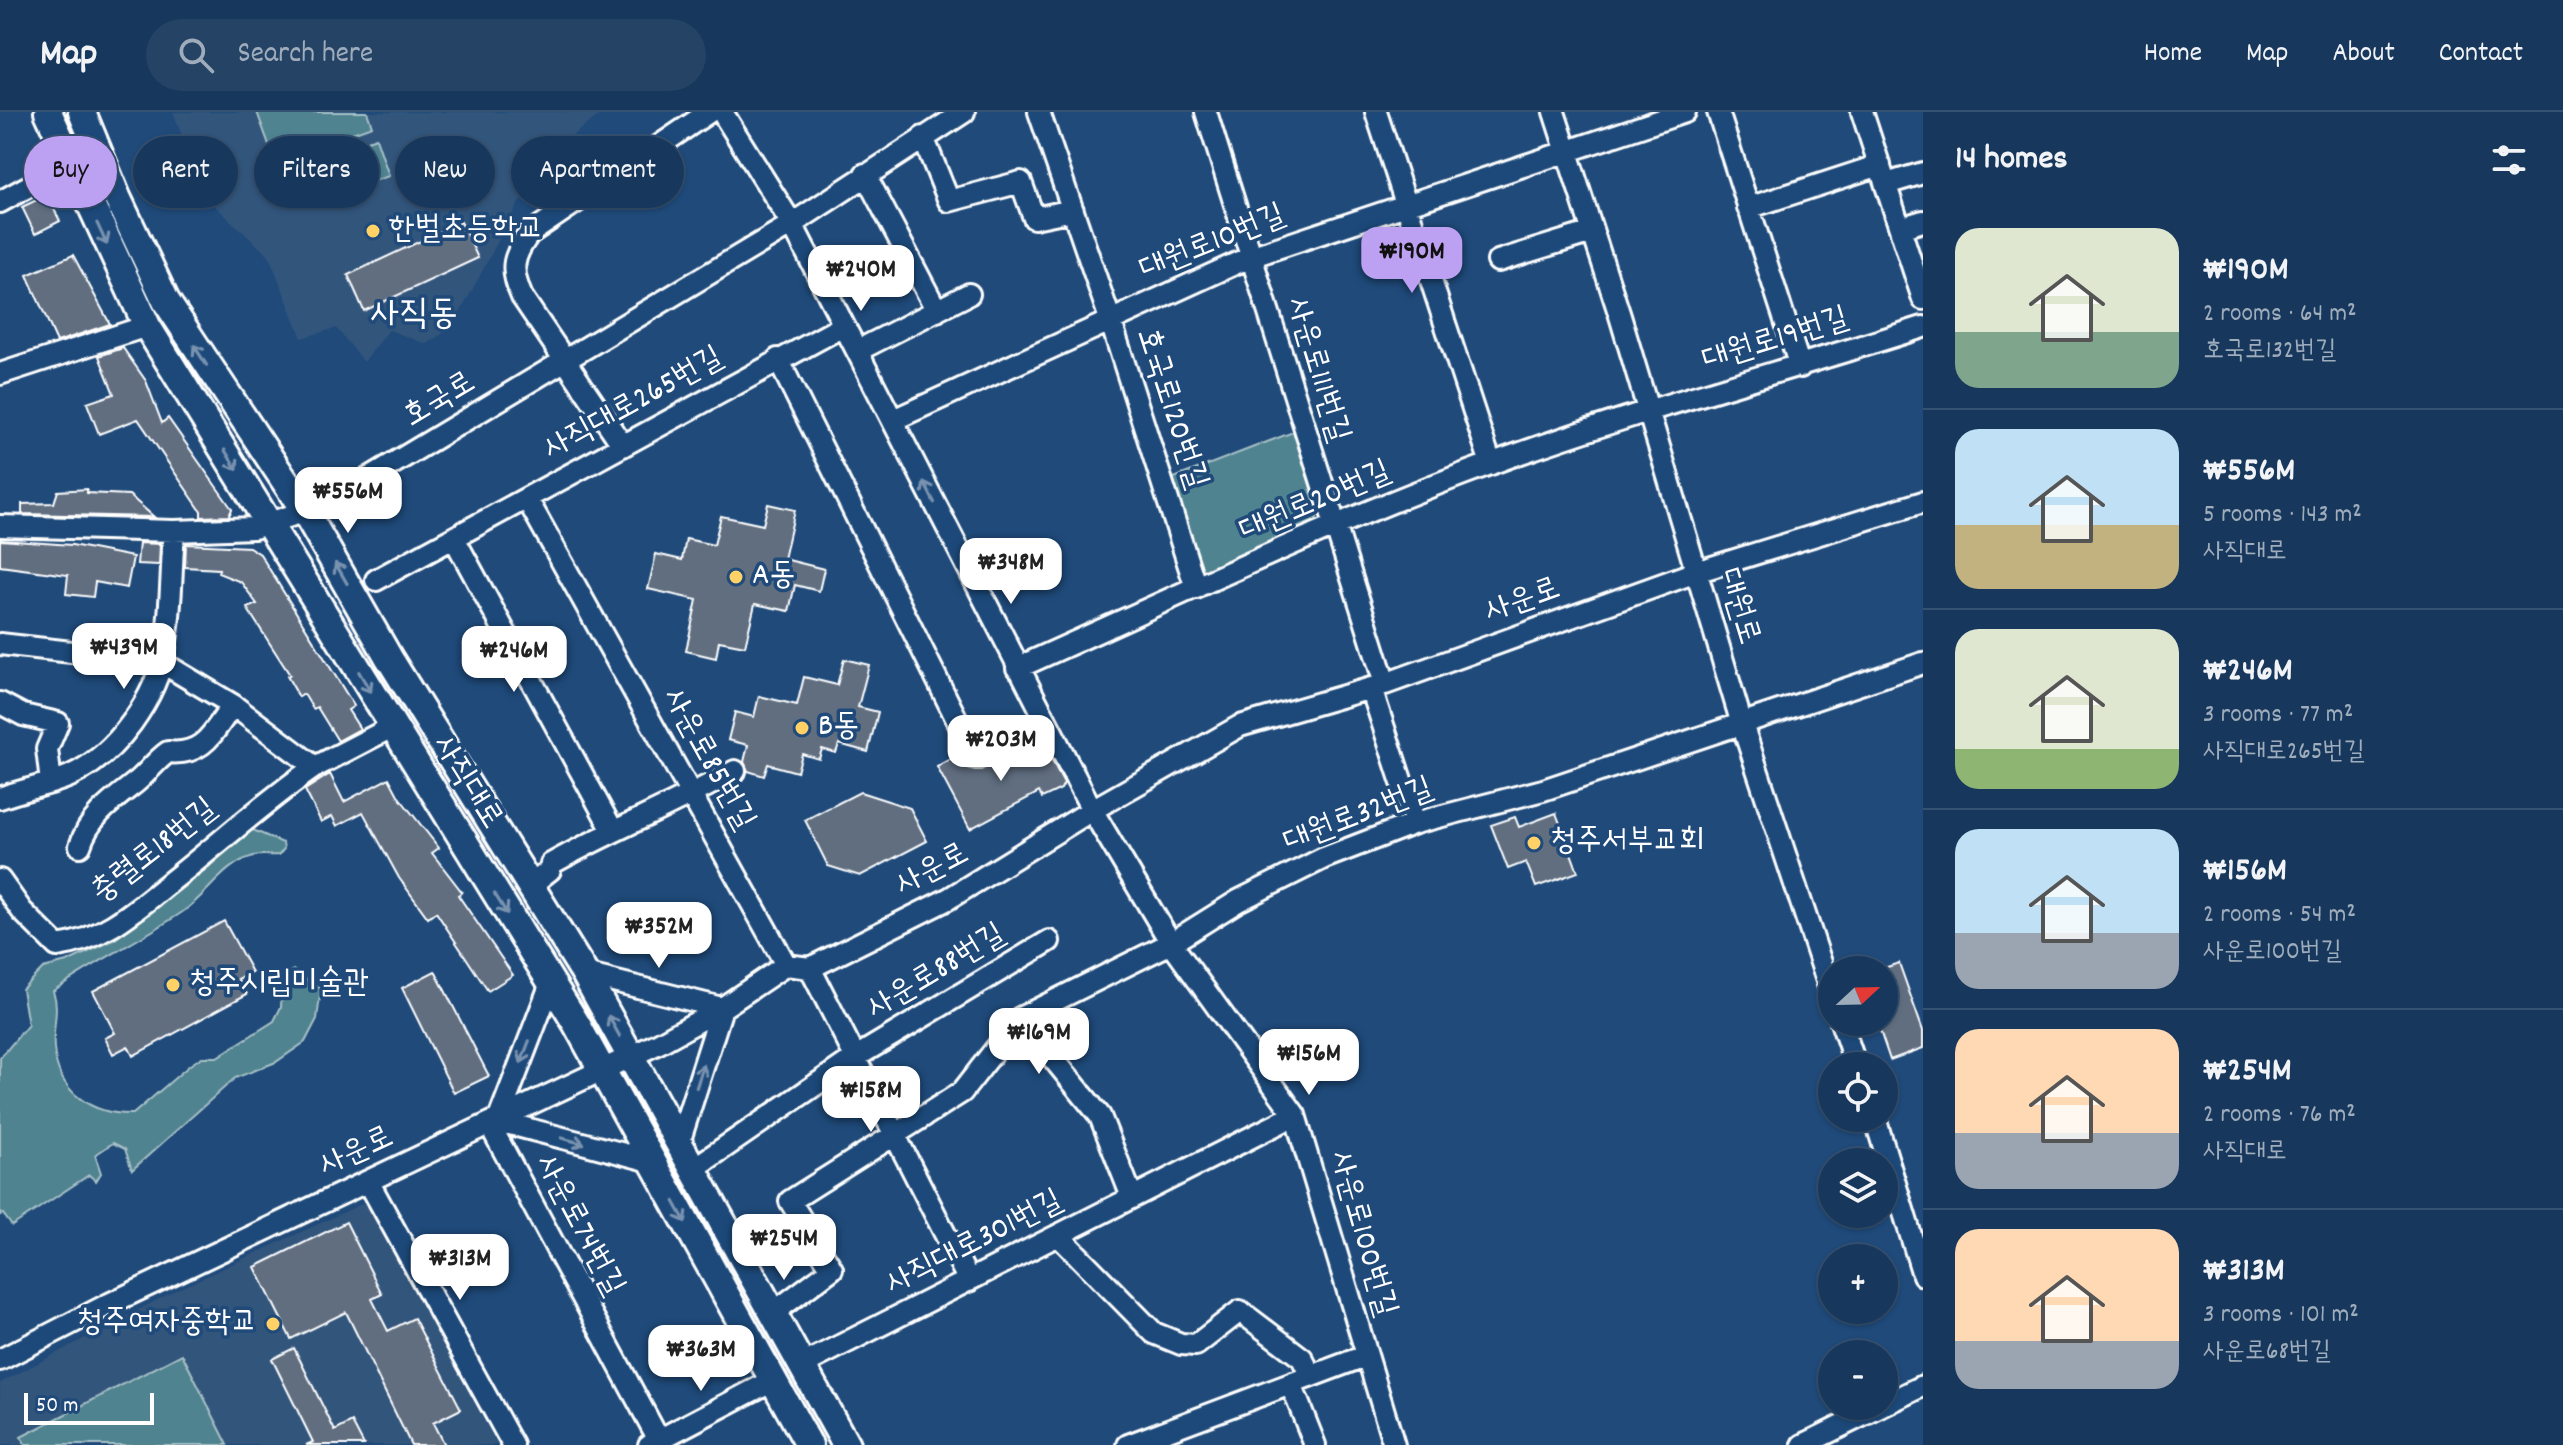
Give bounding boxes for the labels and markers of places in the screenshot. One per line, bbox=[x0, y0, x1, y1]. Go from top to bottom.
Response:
place label: 한벌초등학교 bbox=[389, 208, 544, 254]
marker: 한벌초등학교 bbox=[364, 222, 382, 240]
pin: ₩190M bbox=[1356, 227, 1468, 295]
pin: ₩240M bbox=[805, 245, 917, 313]
pin: ₩556M bbox=[292, 467, 404, 535]
pin: ₩348M bbox=[955, 538, 1067, 606]
place label: A동 bbox=[752, 554, 795, 600]
marker: A동 bbox=[727, 568, 745, 586]
pin: ₩439M bbox=[68, 623, 180, 691]
pin: ₩246M bbox=[458, 626, 570, 694]
place label: B동 bbox=[818, 705, 859, 751]
pin: ₩203M bbox=[945, 715, 1057, 783]
marker: B동 bbox=[793, 719, 811, 737]
place label: 청주서부교회 bbox=[1550, 820, 1705, 866]
marker: 청주서부교회 bbox=[1525, 834, 1543, 852]
pin: ₩352M bbox=[603, 902, 715, 970]
place label: 청주시립미술관 bbox=[189, 962, 369, 1008]
marker: 청주시립미술관 bbox=[164, 976, 182, 994]
pin: ₩169M bbox=[983, 1008, 1095, 1076]
pin: ₩156M bbox=[1253, 1029, 1365, 1097]
pin: ₩158M bbox=[815, 1066, 927, 1134]
pin: ₩254M bbox=[728, 1214, 840, 1282]
pin: ₩313M bbox=[404, 1234, 516, 1302]
place label: 청주여자중학교 bbox=[77, 1301, 257, 1347]
marker: 청주여자중학교 bbox=[264, 1315, 282, 1333]
pin: ₩363M bbox=[645, 1325, 757, 1393]

